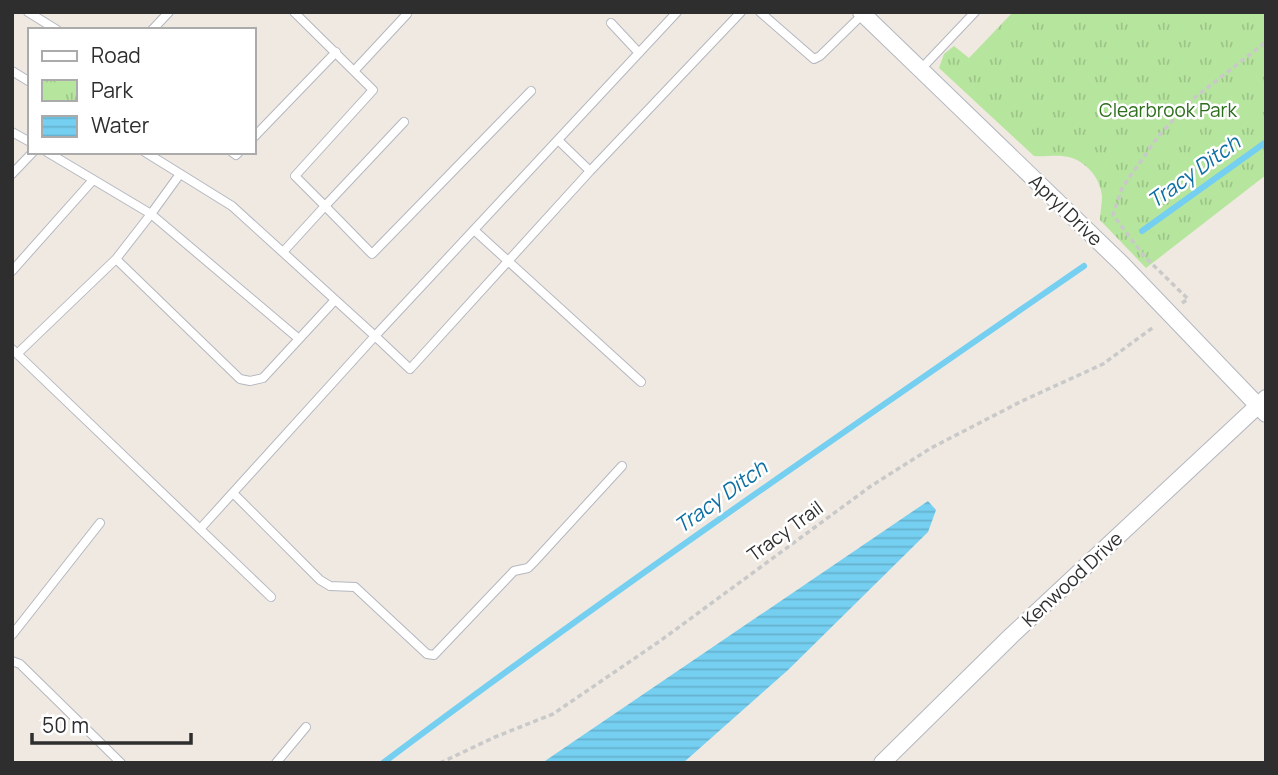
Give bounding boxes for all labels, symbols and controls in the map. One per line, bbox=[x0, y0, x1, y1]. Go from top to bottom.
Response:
legend bbox=[28, 28, 256, 154]
text: Road bbox=[91, 41, 141, 69]
text: Park bbox=[91, 76, 133, 104]
park label: Clearbrook Park bbox=[1099, 97, 1237, 123]
text: Water bbox=[91, 111, 150, 139]
water label: Tracy Ditch bbox=[1142, 127, 1247, 214]
street label: Apryl Drive bbox=[1024, 168, 1108, 252]
water label: Tracy Ditch bbox=[669, 452, 774, 539]
street label: Tracy Trail bbox=[742, 495, 828, 567]
street label: Kenwood Drive bbox=[1016, 526, 1128, 632]
scale bar bbox=[32, 702, 191, 746]
text: 50 m bbox=[42, 711, 89, 739]

